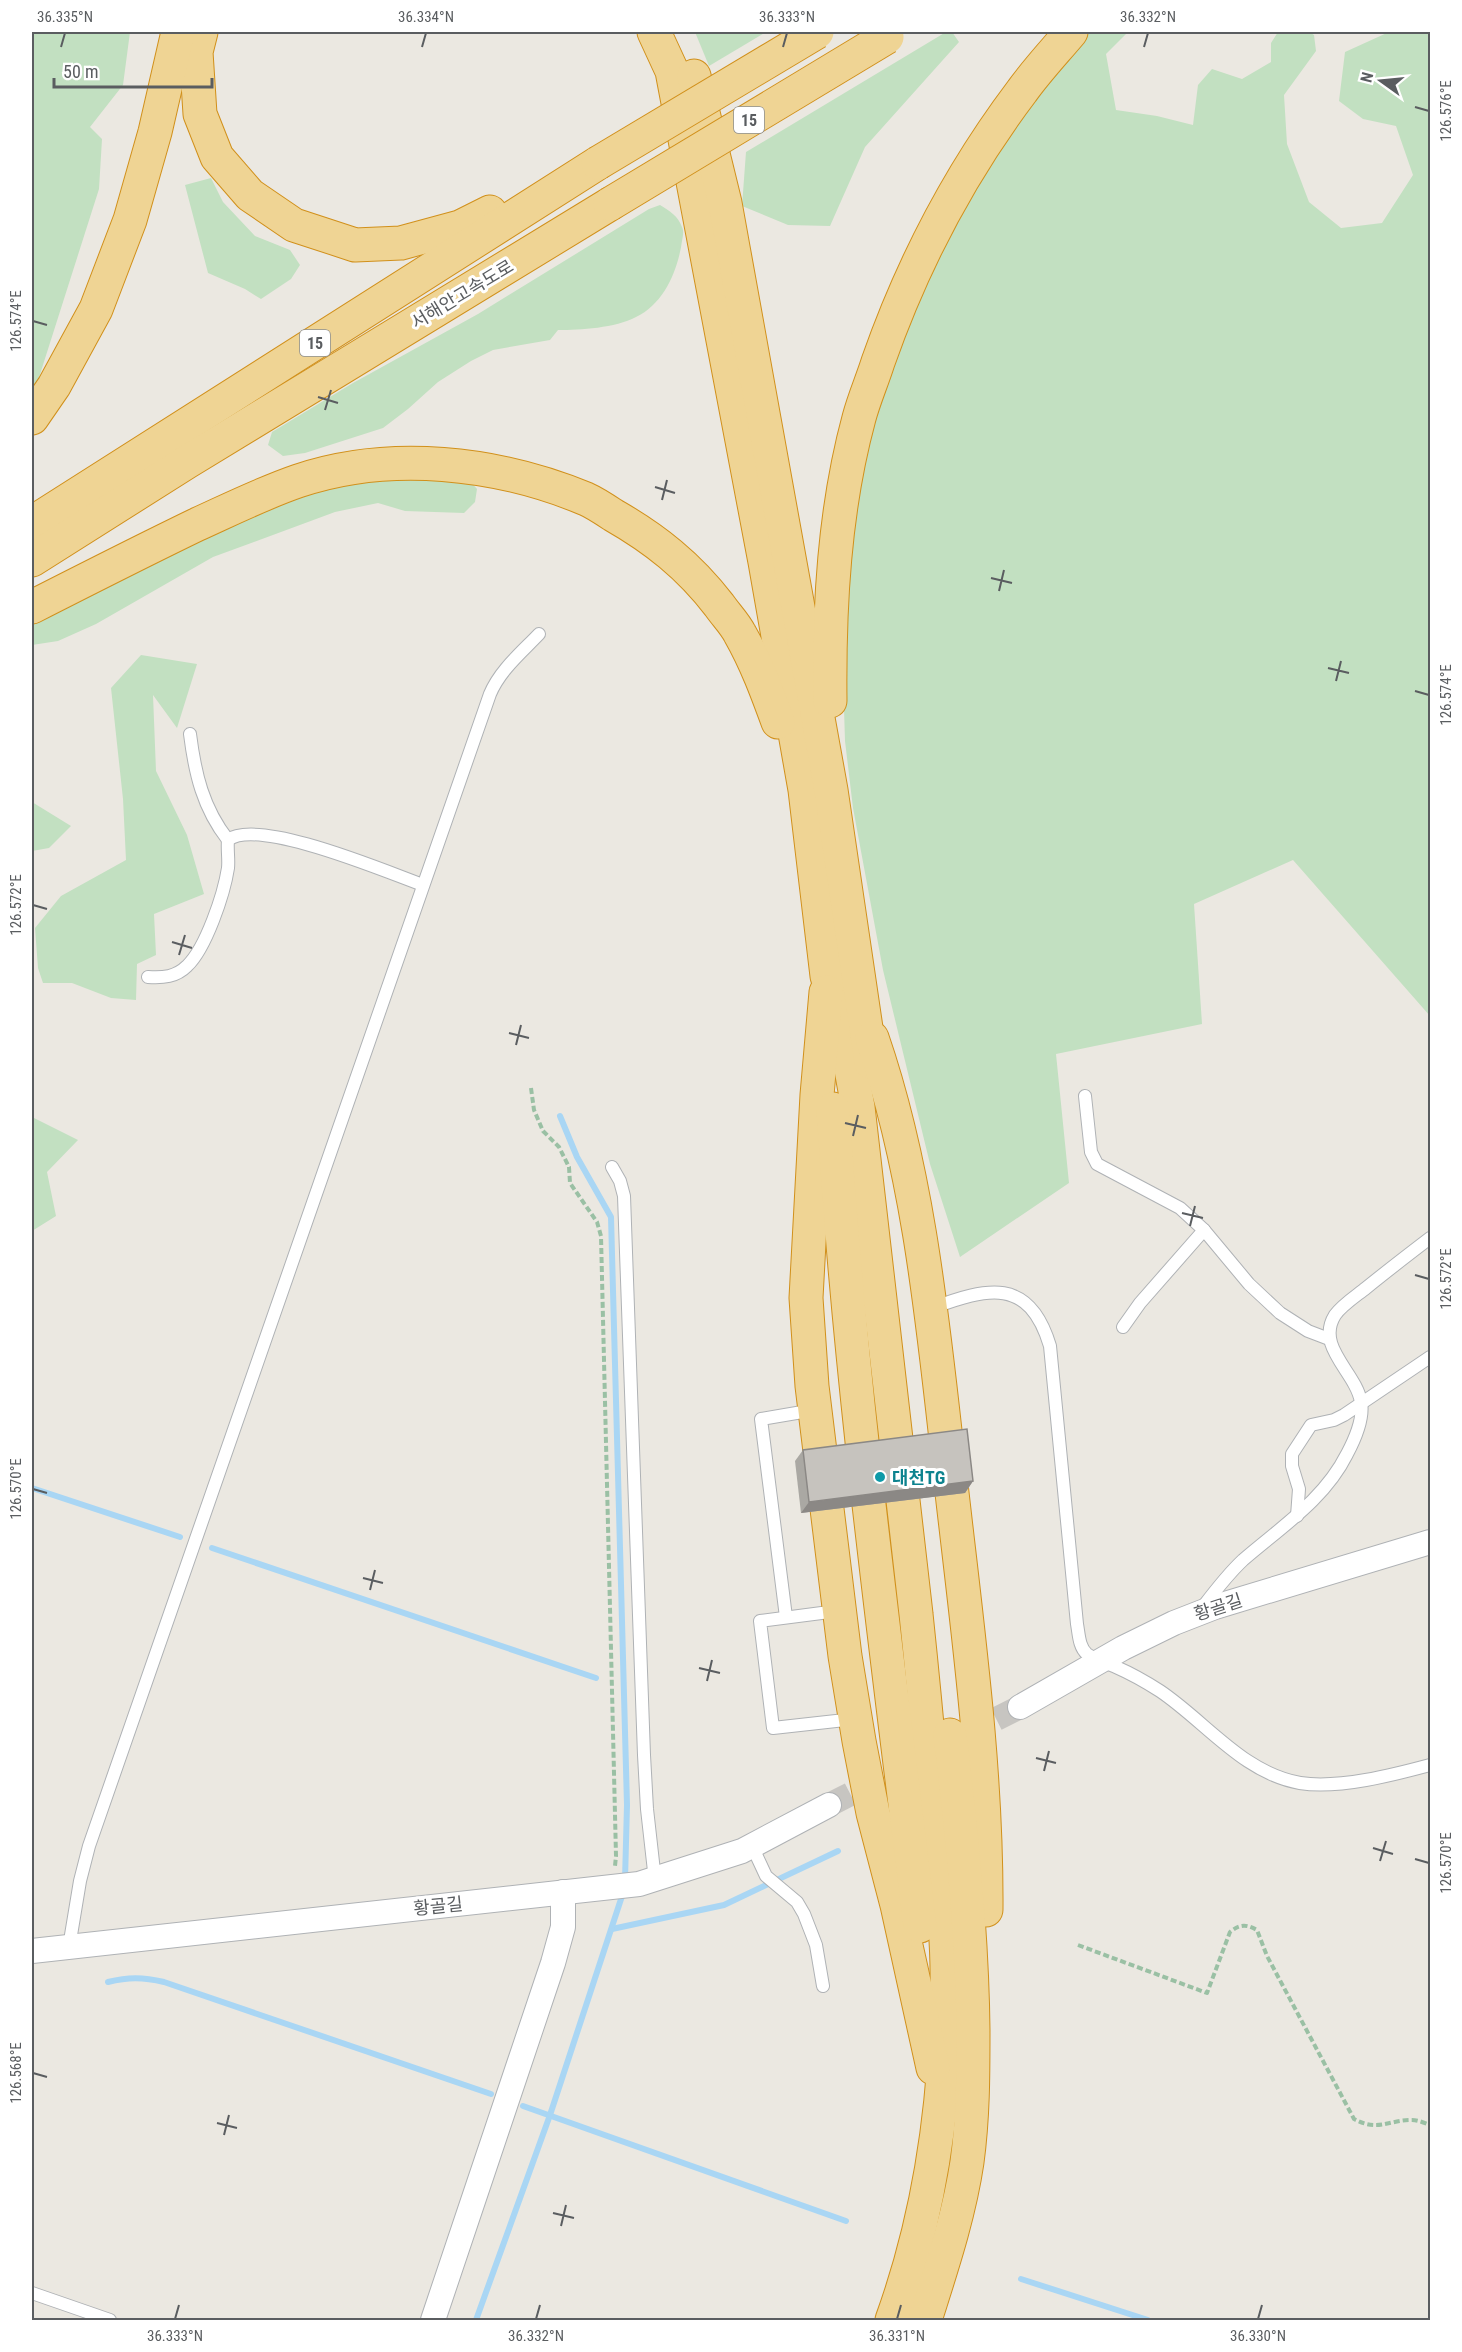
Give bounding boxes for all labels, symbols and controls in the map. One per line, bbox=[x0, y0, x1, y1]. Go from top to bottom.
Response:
text: 36.335°N bbox=[37, 8, 93, 26]
text: 36.334°N bbox=[398, 8, 454, 26]
text: 36.333°N bbox=[759, 8, 815, 26]
text: 36.332°N bbox=[1120, 8, 1176, 26]
scale bar bbox=[54, 51, 212, 89]
north arrow bbox=[1351, 51, 1411, 111]
text: 50 m bbox=[63, 61, 98, 82]
text: N bbox=[1357, 70, 1377, 84]
text: 126.576°E bbox=[1437, 80, 1455, 142]
road number: 15 bbox=[734, 107, 764, 133]
street label: 서해안고속도로 bbox=[407, 255, 517, 333]
text: 126.574°E bbox=[7, 290, 25, 352]
road number: 15 bbox=[300, 330, 330, 356]
text: 126.574°E bbox=[1437, 664, 1455, 726]
text: 126.572°E bbox=[7, 874, 25, 936]
text: 126.572°E bbox=[1437, 1248, 1455, 1310]
text: 126.570°E bbox=[7, 1458, 25, 1520]
place label: 대천TG bbox=[892, 1467, 945, 1488]
marker: 대천TG bbox=[873, 1470, 887, 1484]
street label: 황골길 bbox=[1191, 1589, 1245, 1625]
text: 126.570°E bbox=[1437, 1832, 1455, 1894]
street label: 황골길 bbox=[412, 1893, 464, 1919]
text: 126.568°E bbox=[7, 2042, 25, 2104]
text: 36.333°N bbox=[147, 2327, 203, 2345]
text: 36.332°N bbox=[508, 2327, 564, 2345]
text: 36.331°N bbox=[869, 2327, 925, 2345]
text: 36.330°N bbox=[1230, 2327, 1286, 2345]

